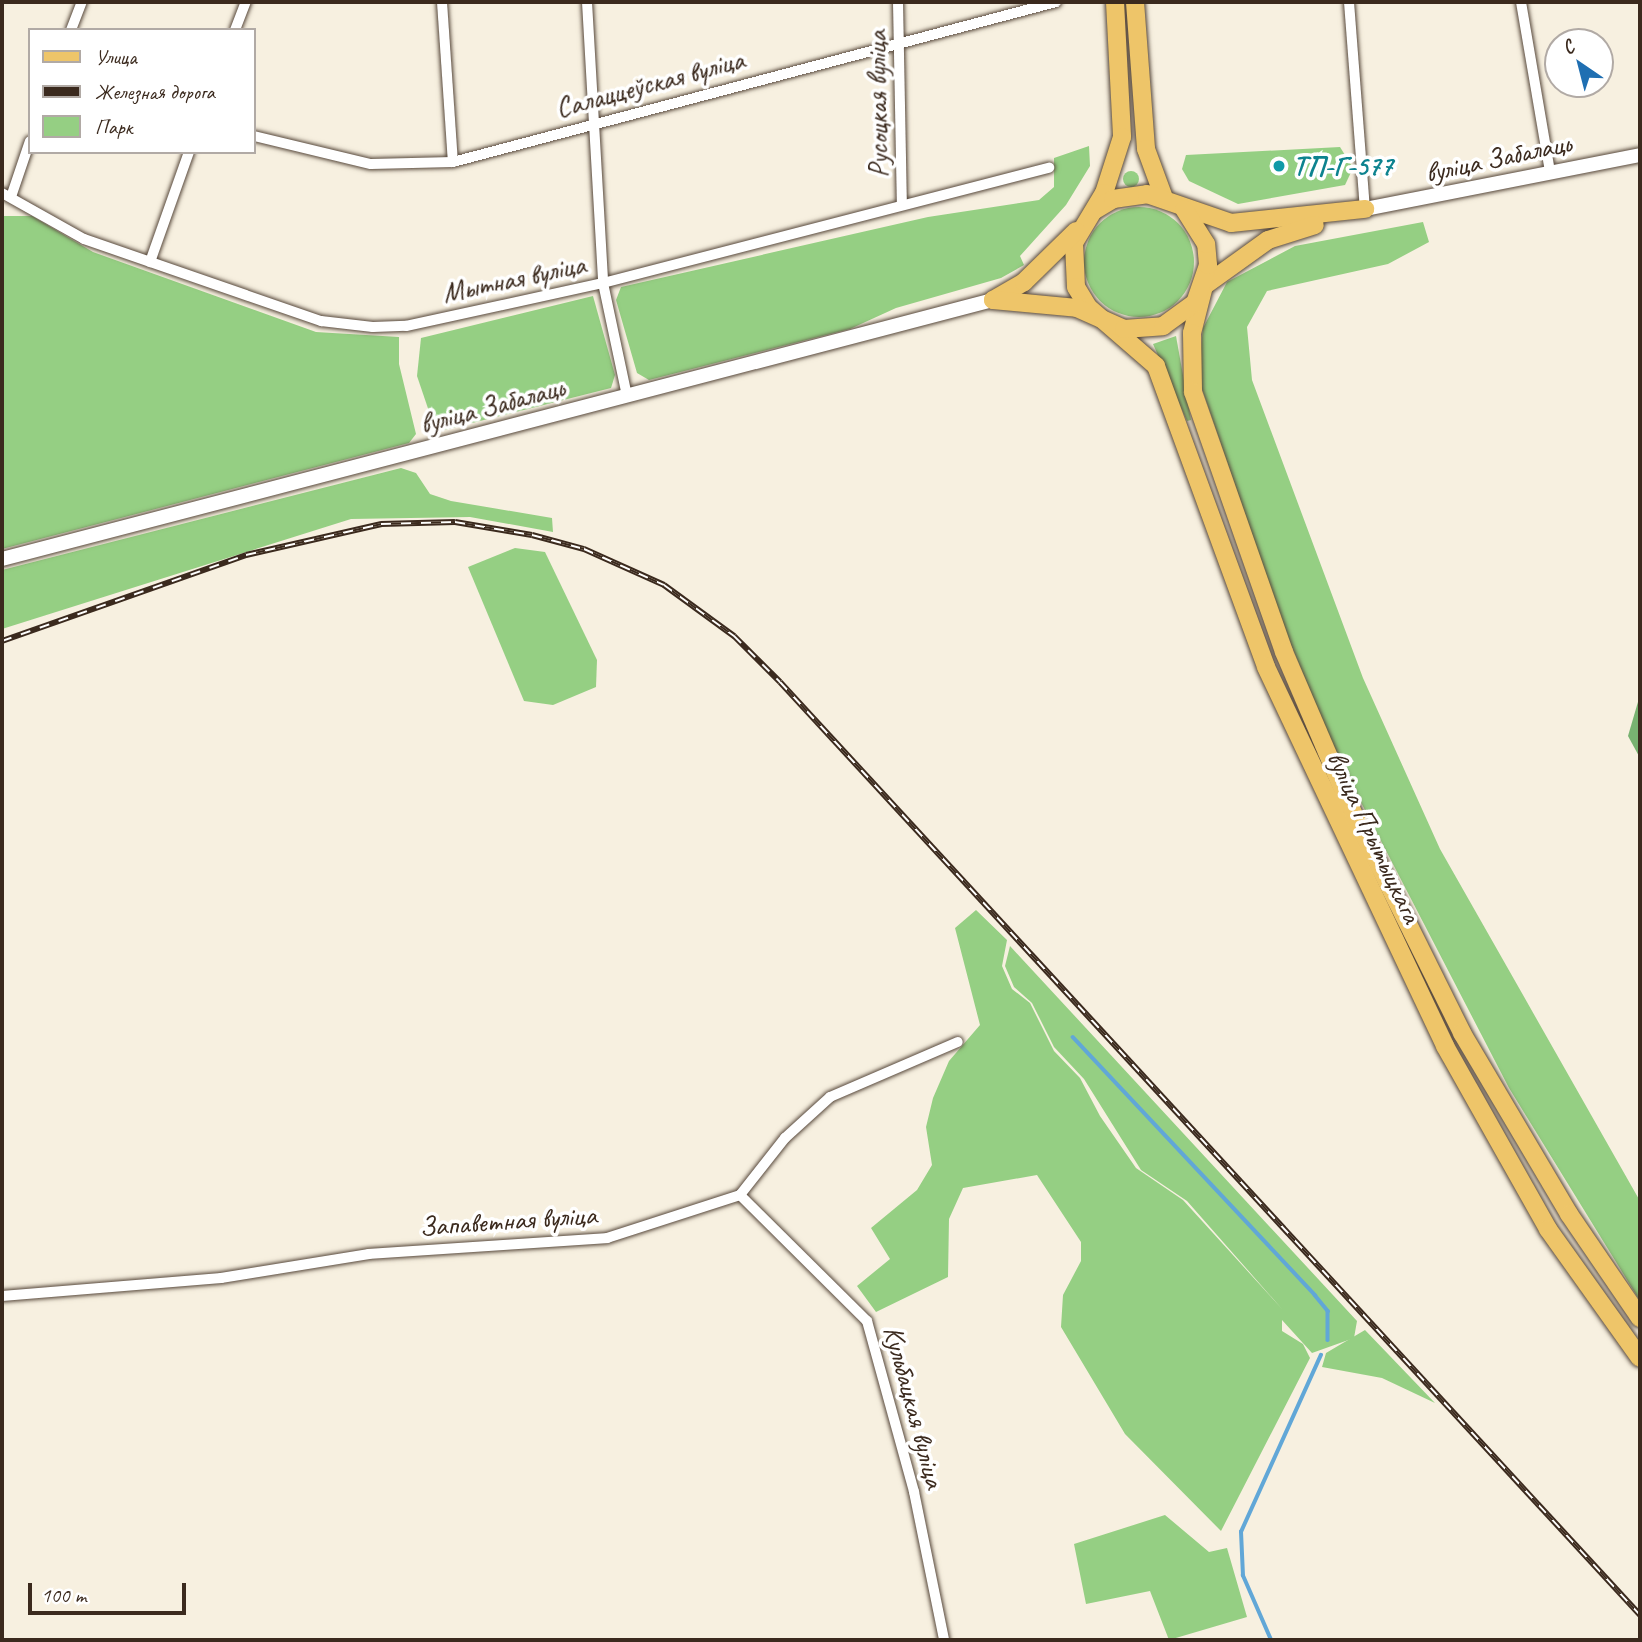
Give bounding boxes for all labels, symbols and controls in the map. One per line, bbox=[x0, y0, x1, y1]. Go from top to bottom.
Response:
legend bbox=[28, 28, 256, 154]
north arrow bbox=[1544, 28, 1614, 98]
street label: Русоцкая вуліца bbox=[860, 30, 896, 178]
text: С bbox=[1557, 35, 1579, 60]
street label: Салаццеўская вуліца bbox=[553, 43, 747, 125]
text: Улица bbox=[95, 44, 137, 70]
text: Железная дорога bbox=[95, 79, 215, 105]
text: Парк bbox=[95, 114, 132, 140]
street label: вуліца Забалаць bbox=[1421, 126, 1575, 190]
place label: ТП-Г-577 bbox=[1293, 149, 1393, 183]
marker: ТП-Г-577 bbox=[1271, 158, 1287, 174]
street label: Мытная вуліца bbox=[440, 248, 588, 310]
street label: вуліца Забалаць bbox=[415, 370, 569, 442]
street label: вуліца Прытыцкага bbox=[1320, 746, 1428, 928]
street label: Запаветная вуліца bbox=[419, 1198, 597, 1244]
street label: Кульбацкая вуліца bbox=[876, 1323, 952, 1491]
scale bar bbox=[32, 1568, 189, 1612]
text: 100 m bbox=[41, 1582, 86, 1608]

